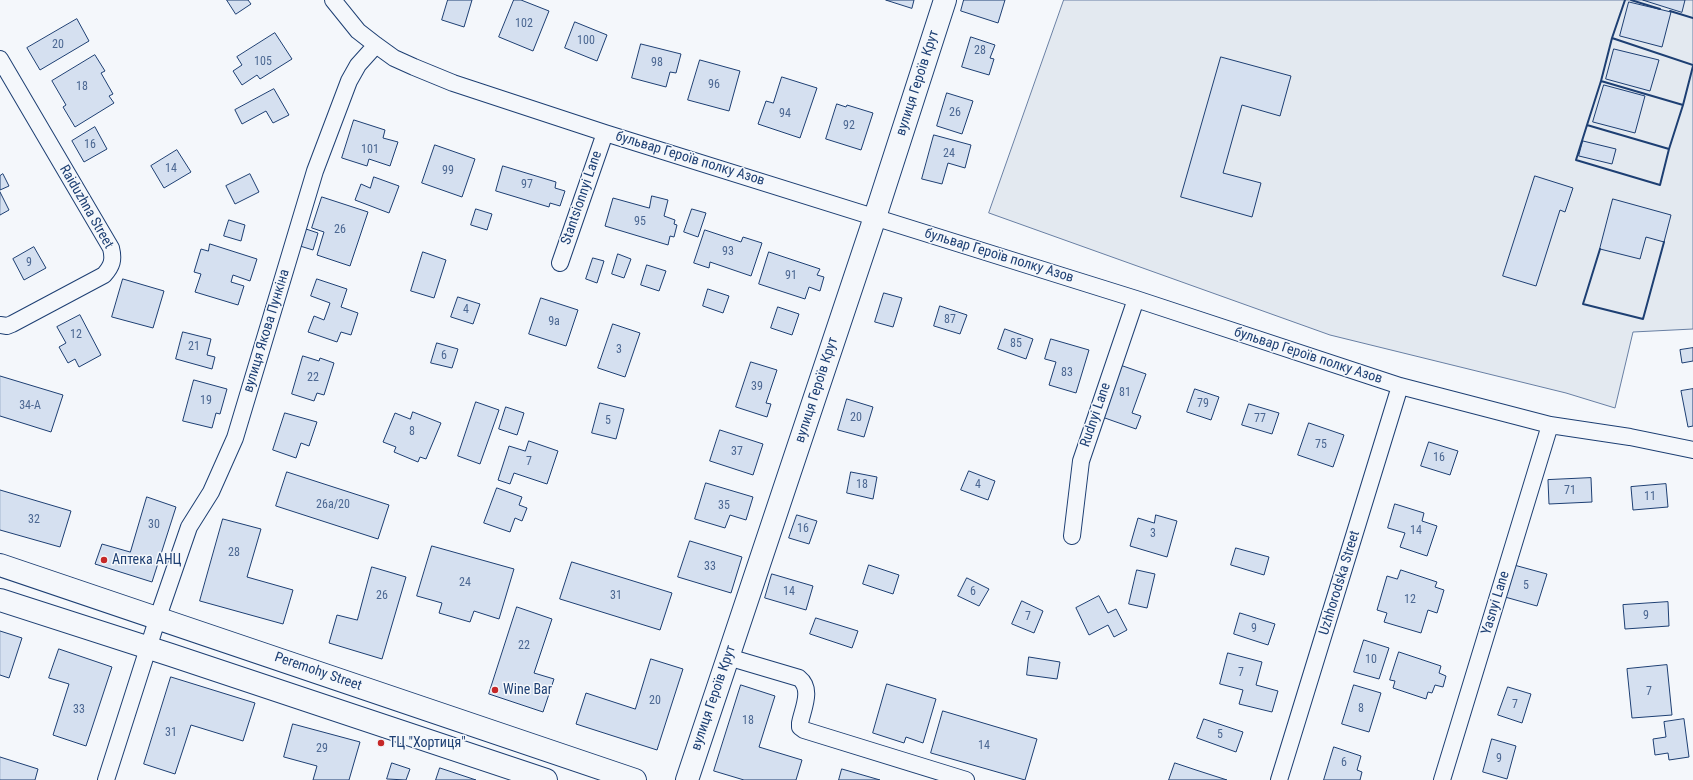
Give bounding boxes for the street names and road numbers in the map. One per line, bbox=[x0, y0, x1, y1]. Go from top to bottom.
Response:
street label: вулиця Героїв Крут bbox=[893, 28, 943, 138]
street label: бульвар Героїв полку Азов bbox=[613, 128, 767, 190]
street label: Stantsionnyi Lane bbox=[558, 149, 606, 247]
street label: Raiduzhna Street bbox=[55, 162, 117, 252]
street label: бульвар Героїв полку Азов bbox=[922, 225, 1076, 287]
street label: вулиця Якова Пункіна bbox=[240, 267, 294, 395]
street label: бульвар Героїв полку Азов bbox=[1232, 324, 1384, 388]
street label: вулиця Героїв Крут bbox=[792, 335, 842, 445]
street label: Rudnyi Lane bbox=[1077, 381, 1115, 449]
street label: Uzhhorodska Street bbox=[1316, 529, 1364, 637]
street label: Yasnyi Lane bbox=[1478, 569, 1514, 637]
street label: вулиця Героїв Крут bbox=[688, 643, 740, 753]
street label: Peremohy Street bbox=[272, 649, 364, 695]

